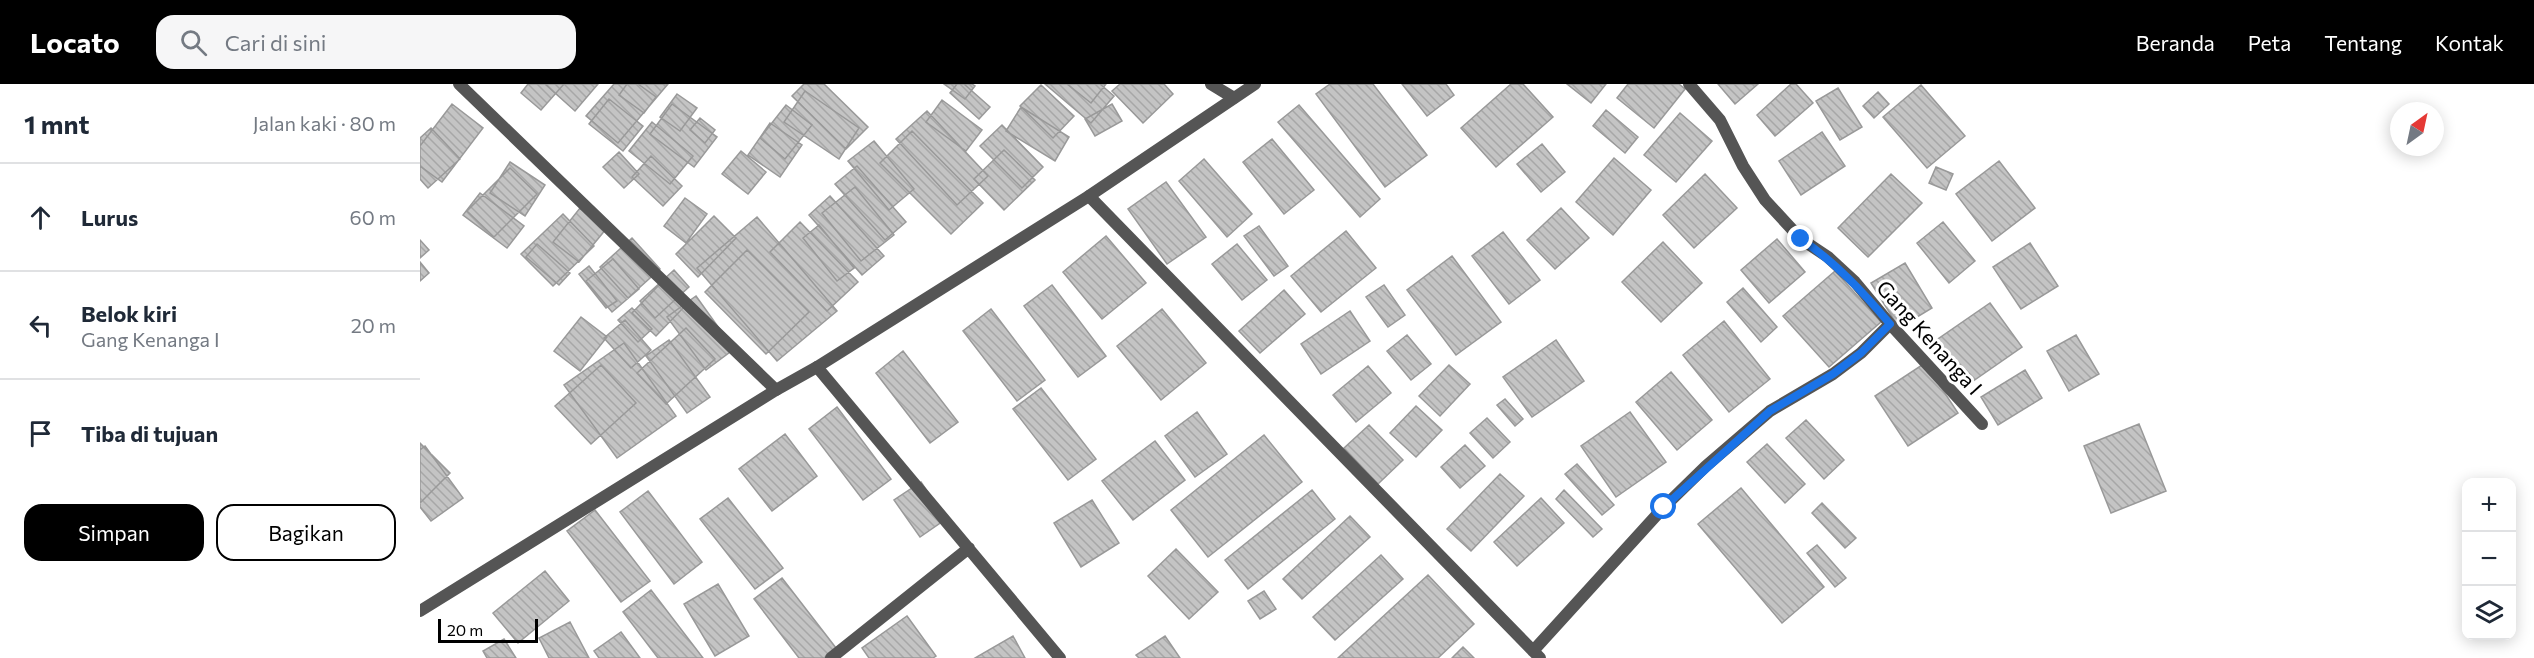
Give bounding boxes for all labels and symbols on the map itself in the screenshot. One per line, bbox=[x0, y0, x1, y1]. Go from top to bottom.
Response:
north arrow bbox=[2390, 102, 2444, 156]
route end bbox=[1787, 225, 1813, 251]
street label: Gang Kenanga I bbox=[1872, 275, 1988, 399]
route start bbox=[1650, 493, 1676, 519]
scale bar bbox=[438, 616, 538, 644]

